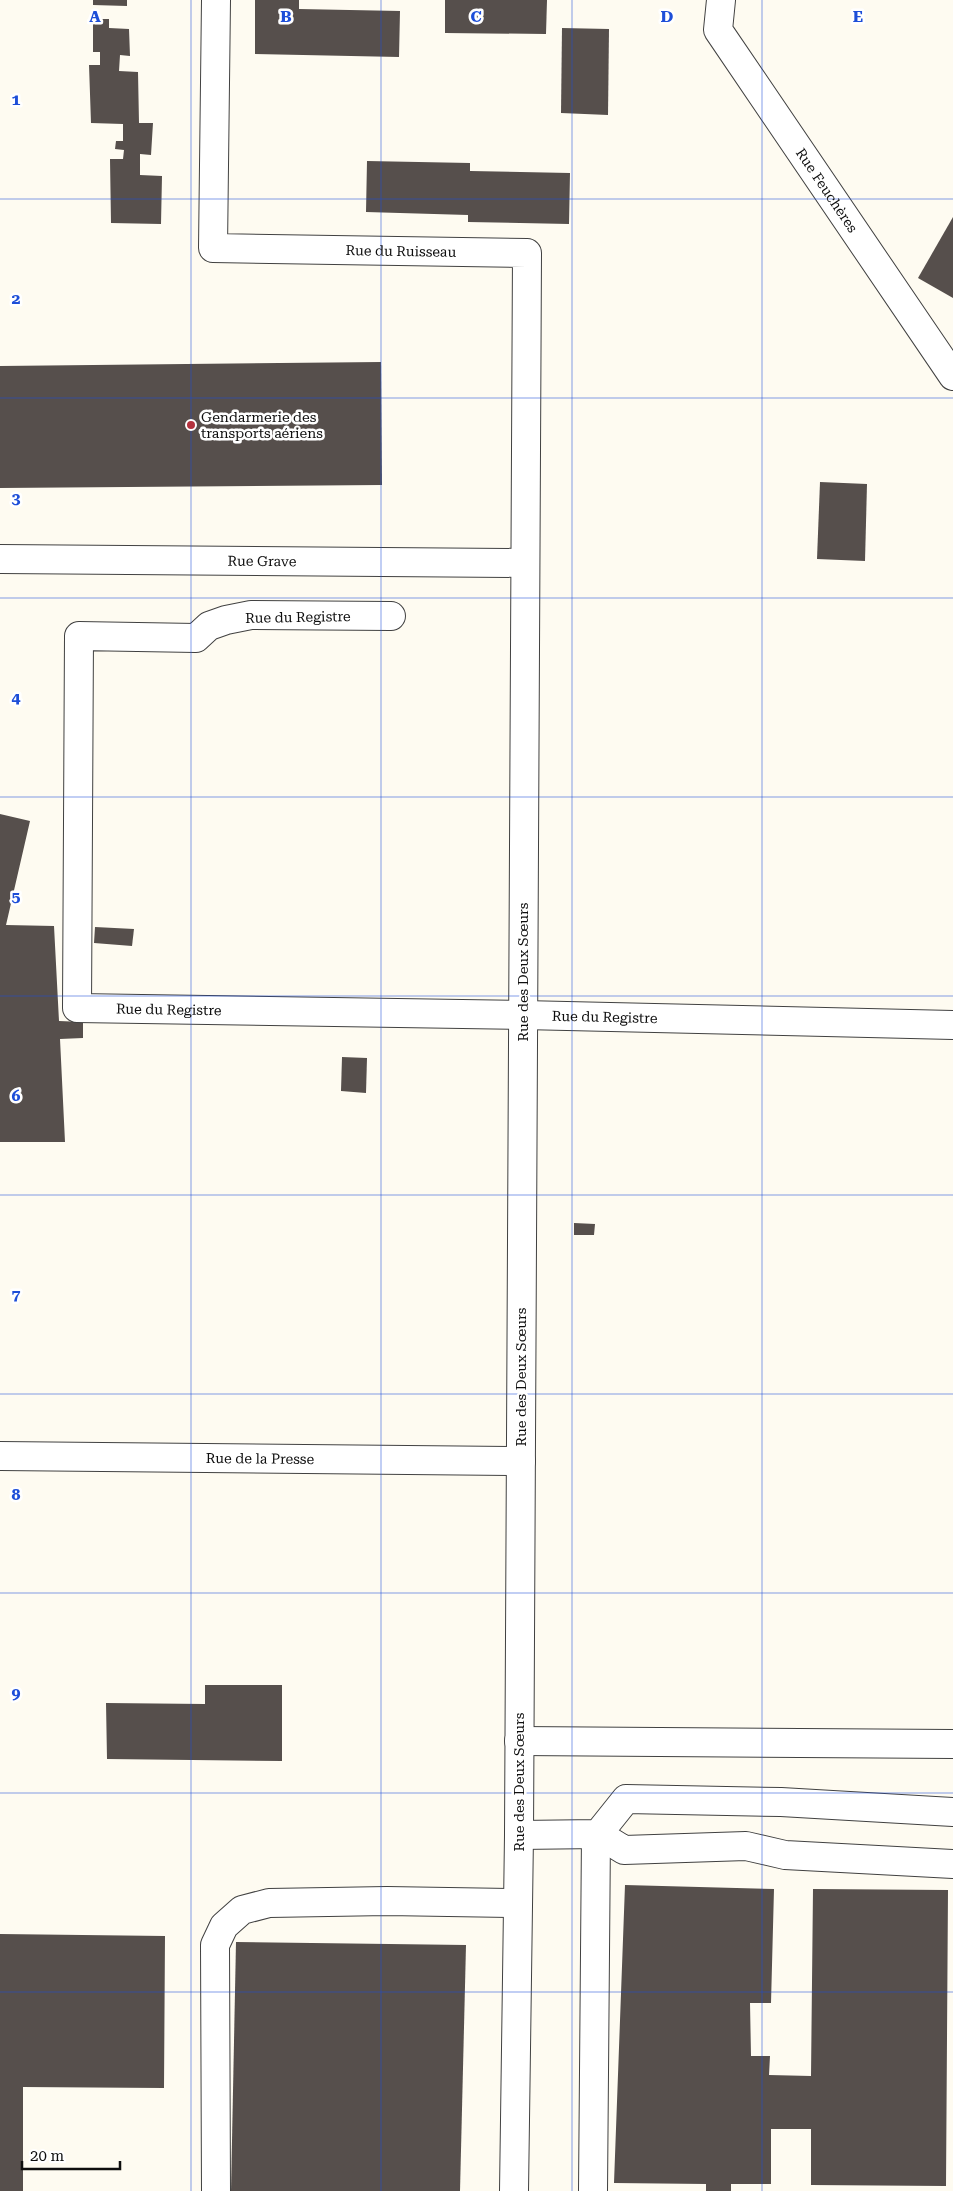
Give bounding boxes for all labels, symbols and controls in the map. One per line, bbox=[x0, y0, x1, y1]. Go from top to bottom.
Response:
text: A bbox=[89, 7, 101, 26]
text: B bbox=[280, 7, 292, 26]
text: C bbox=[470, 7, 482, 26]
text: D bbox=[661, 7, 674, 26]
text: E bbox=[853, 7, 863, 26]
text: 1 bbox=[12, 90, 21, 109]
street label: Rue Feuchères bbox=[793, 145, 861, 236]
street label: Rue du Ruisseau bbox=[346, 242, 457, 260]
text: 2 bbox=[12, 289, 21, 308]
place label: Gendarmerie des transports aériens bbox=[201, 409, 323, 441]
marker: Gendarmerie des transports aériens bbox=[185, 419, 197, 431]
text: 3 bbox=[12, 489, 21, 508]
street label: Rue Grave bbox=[228, 553, 297, 569]
street label: Rue du Registre bbox=[245, 608, 351, 626]
text: 4 bbox=[12, 688, 21, 707]
text: 5 bbox=[12, 887, 21, 906]
street label: Rue des Deux Sœurs bbox=[515, 902, 531, 1041]
street label: Rue du Registre bbox=[116, 1001, 222, 1018]
street label: Rue du Registre bbox=[552, 1008, 658, 1026]
text: 6 bbox=[12, 1086, 21, 1105]
text: 7 bbox=[12, 1285, 21, 1304]
street label: Rue des Deux Sœurs bbox=[513, 1307, 529, 1446]
street label: Rue de la Presse bbox=[206, 1450, 315, 1467]
text: 8 bbox=[12, 1485, 21, 1504]
text: 9 bbox=[12, 1684, 21, 1703]
street label: Rue des Deux Sœurs bbox=[511, 1712, 527, 1851]
scale bar bbox=[22, 2138, 120, 2170]
text: 20 m bbox=[30, 2147, 65, 2165]

